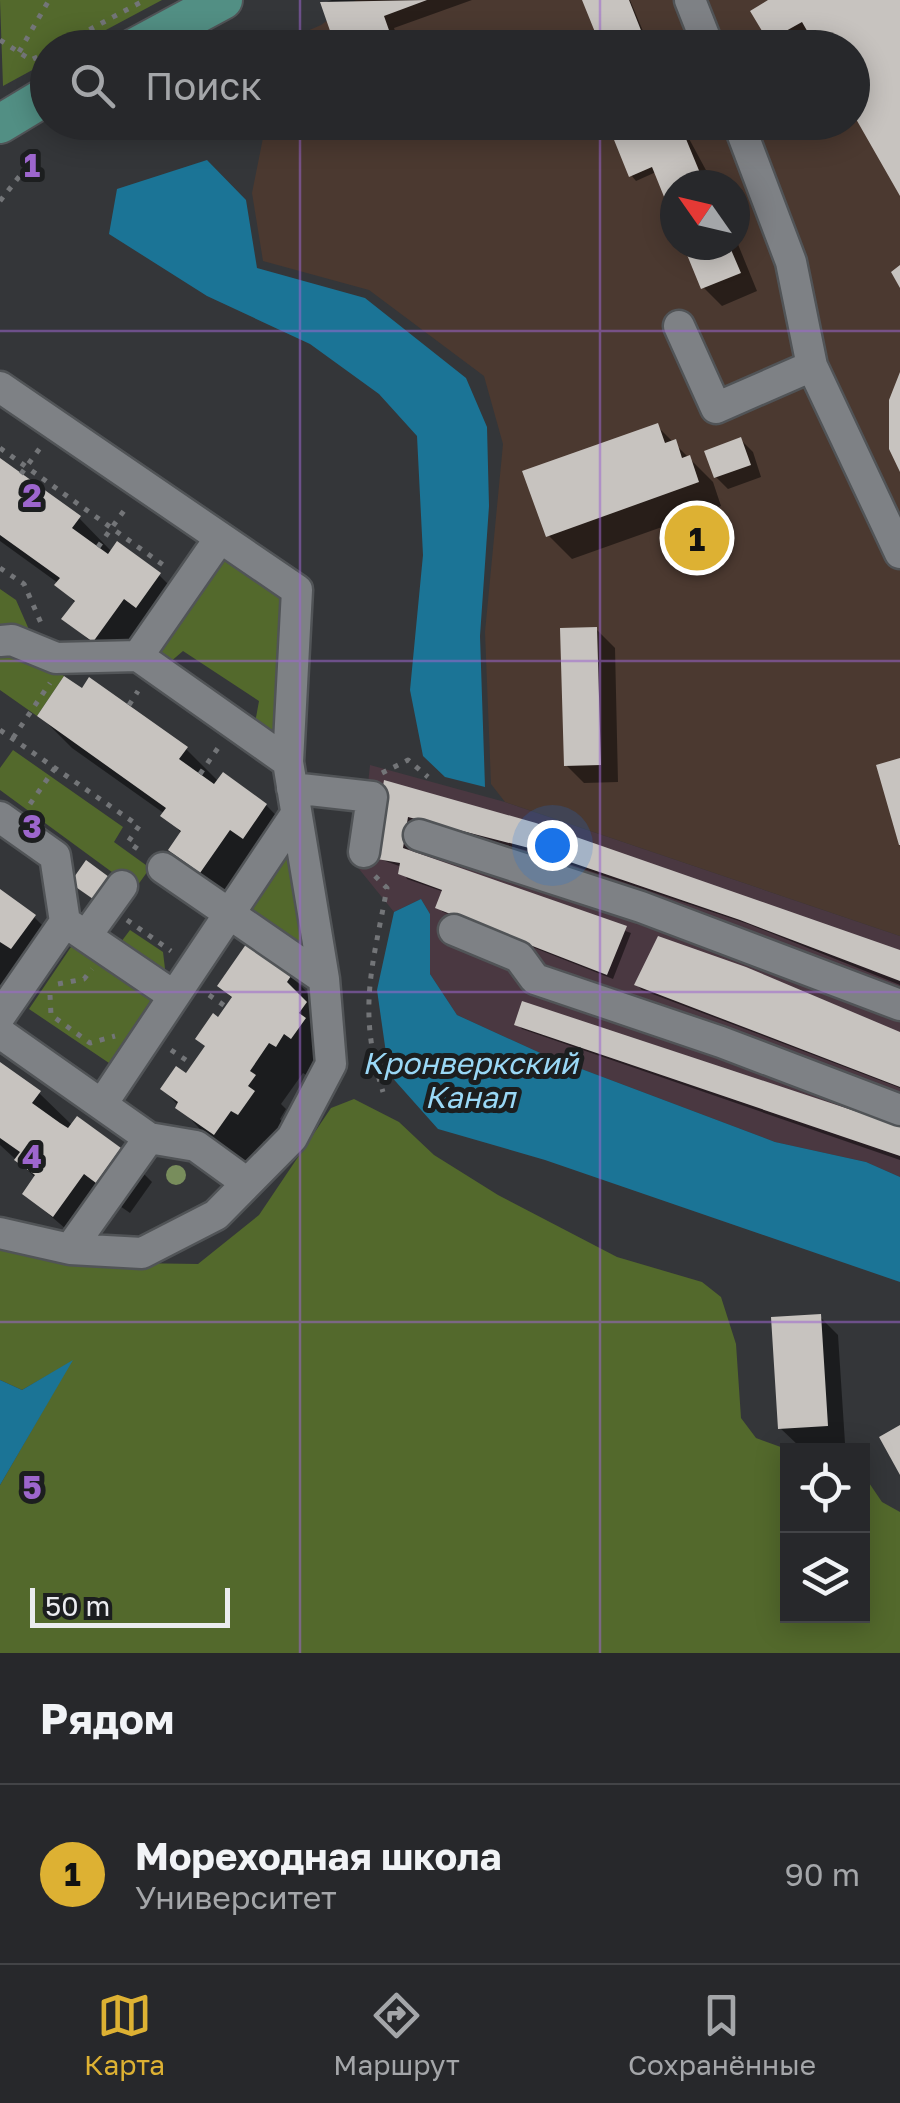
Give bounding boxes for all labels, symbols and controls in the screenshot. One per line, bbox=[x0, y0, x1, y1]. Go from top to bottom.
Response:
search box bbox=[30, 30, 870, 140]
icon: search bbox=[65, 58, 120, 113]
text: Поиск bbox=[145, 63, 262, 108]
text: 1 bbox=[24, 146, 40, 184]
north arrow bbox=[660, 170, 750, 260]
text: 2 bbox=[22, 476, 42, 514]
pin: 1 bbox=[664, 500, 730, 576]
text: 3 bbox=[22, 807, 42, 845]
your location bbox=[527, 820, 578, 871]
water label: Кронверкский Канал bbox=[362, 1045, 579, 1115]
text: 4 bbox=[22, 1137, 42, 1175]
map controls bbox=[780, 1443, 870, 1623]
button: locate bbox=[780, 1443, 870, 1533]
text: 5 bbox=[22, 1468, 42, 1506]
button: layers bbox=[780, 1533, 870, 1623]
scale bar bbox=[30, 1583, 230, 1628]
text: 50 m bbox=[45, 1589, 110, 1622]
text: Рядом bbox=[40, 1693, 174, 1743]
text: Мореходная школа bbox=[135, 1833, 502, 1878]
text: 1 bbox=[64, 1855, 81, 1893]
text: 90 m bbox=[784, 1855, 860, 1893]
text: Университет bbox=[135, 1878, 337, 1916]
tab: Карта bbox=[84, 1988, 165, 2081]
tab: Маршрут bbox=[333, 1988, 460, 2081]
tab: Сохранённые bbox=[628, 1988, 816, 2081]

